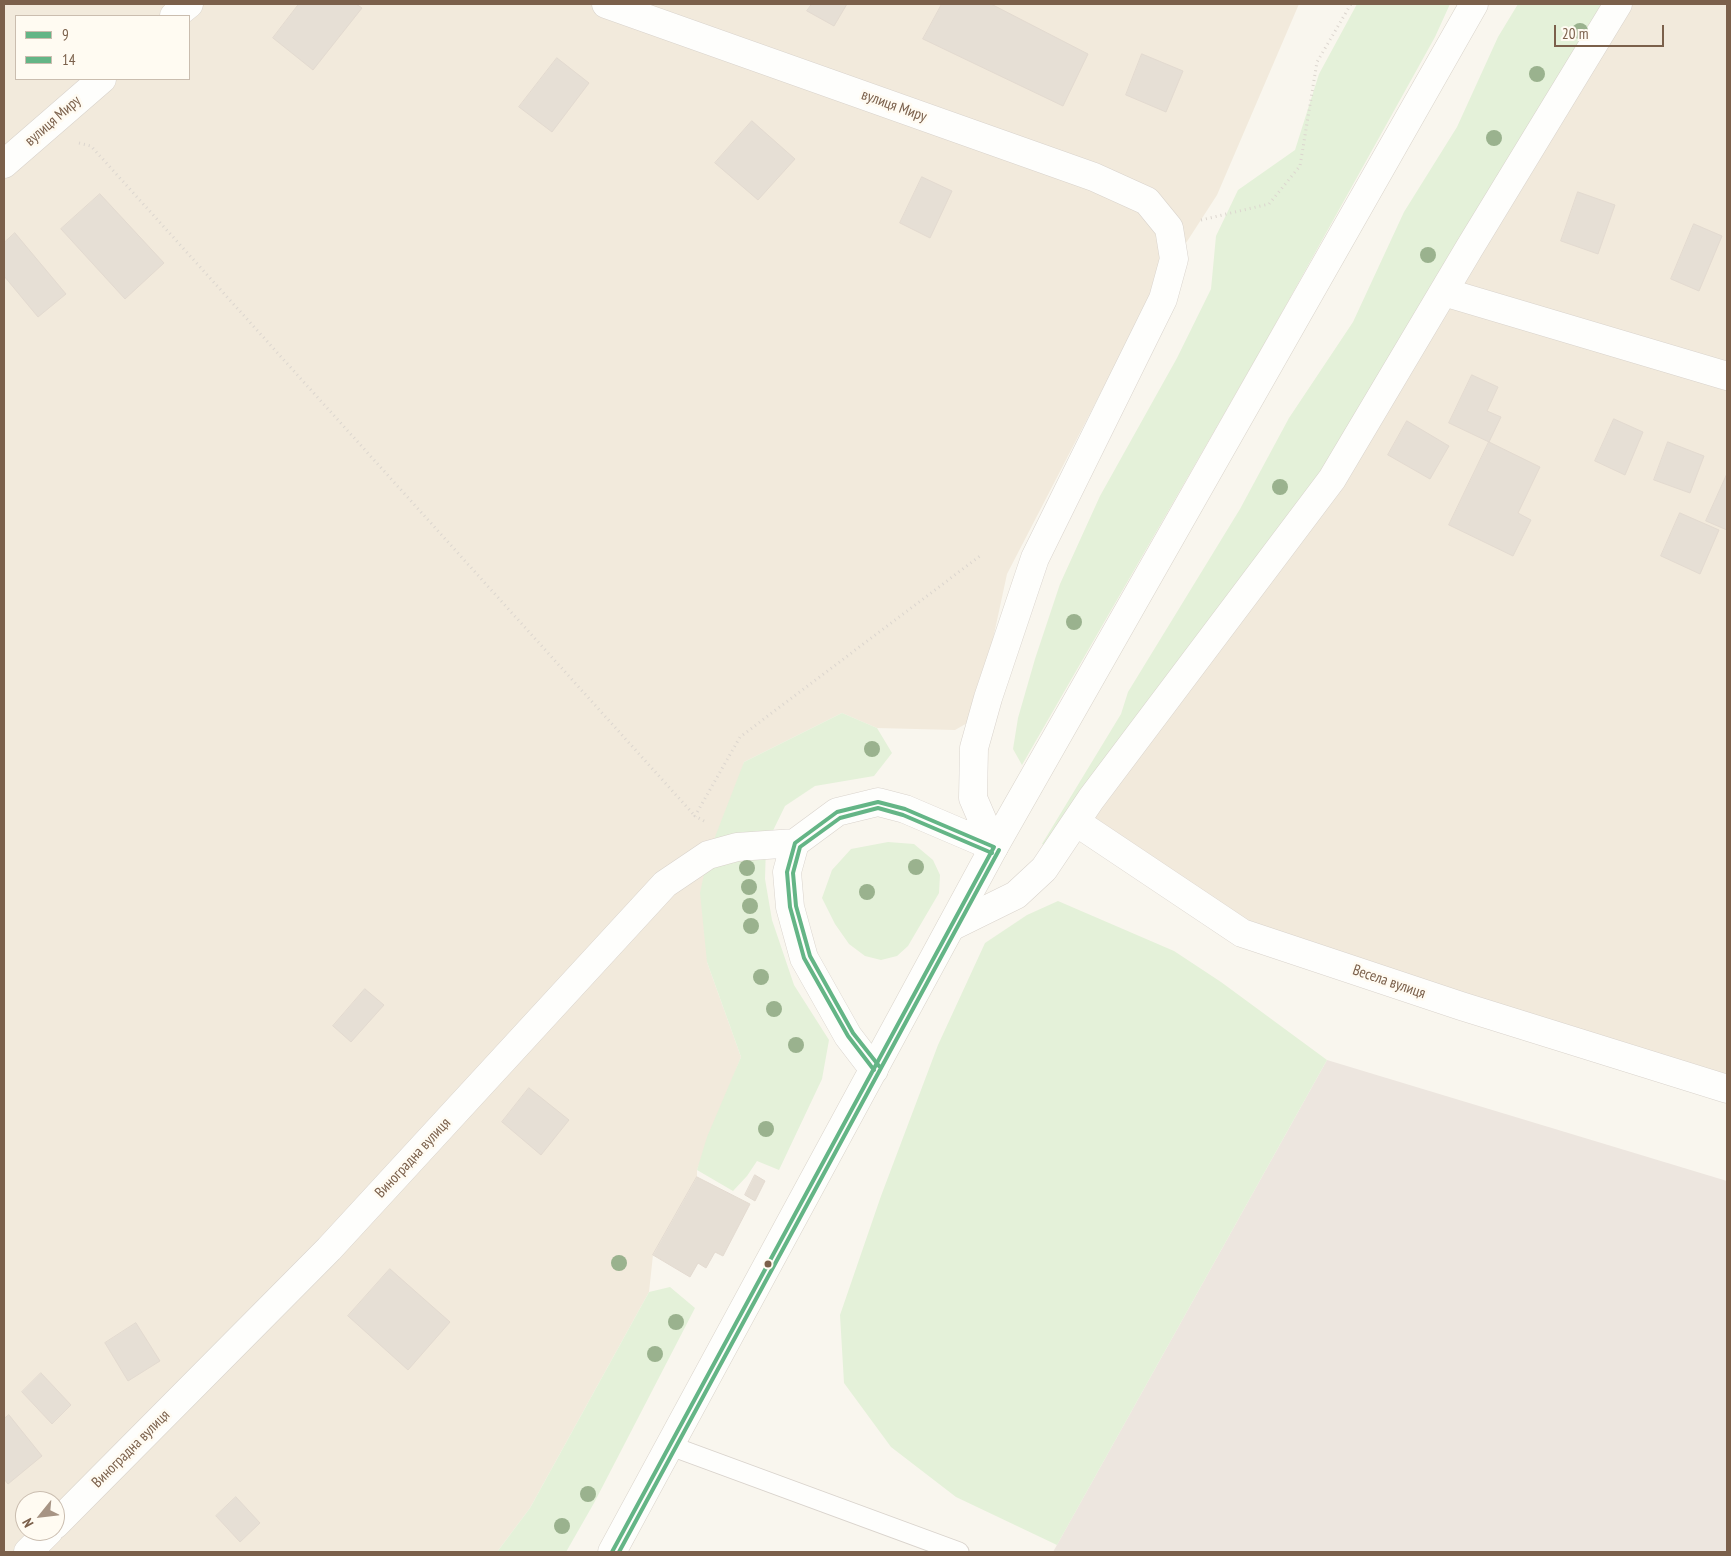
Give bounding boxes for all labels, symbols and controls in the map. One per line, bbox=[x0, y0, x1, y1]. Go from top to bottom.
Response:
legend bbox=[15, 15, 190, 80]
scale bar bbox=[1556, 15, 1666, 47]
text: 20 m bbox=[1562, 24, 1588, 43]
text: 9 bbox=[62, 25, 69, 44]
text: 14 bbox=[62, 50, 76, 69]
street label: вулиця Миру bbox=[859, 86, 929, 126]
street label: вулиця Миру bbox=[21, 92, 85, 150]
street label: Весела вулиця bbox=[1350, 961, 1428, 1003]
street label: Виноградна вулиця bbox=[371, 1114, 455, 1202]
unlabelled marker bbox=[763, 1259, 773, 1269]
street label: Виноградна вулиця bbox=[88, 1406, 174, 1492]
north arrow bbox=[15, 1491, 65, 1541]
text: N bbox=[18, 1515, 37, 1530]

